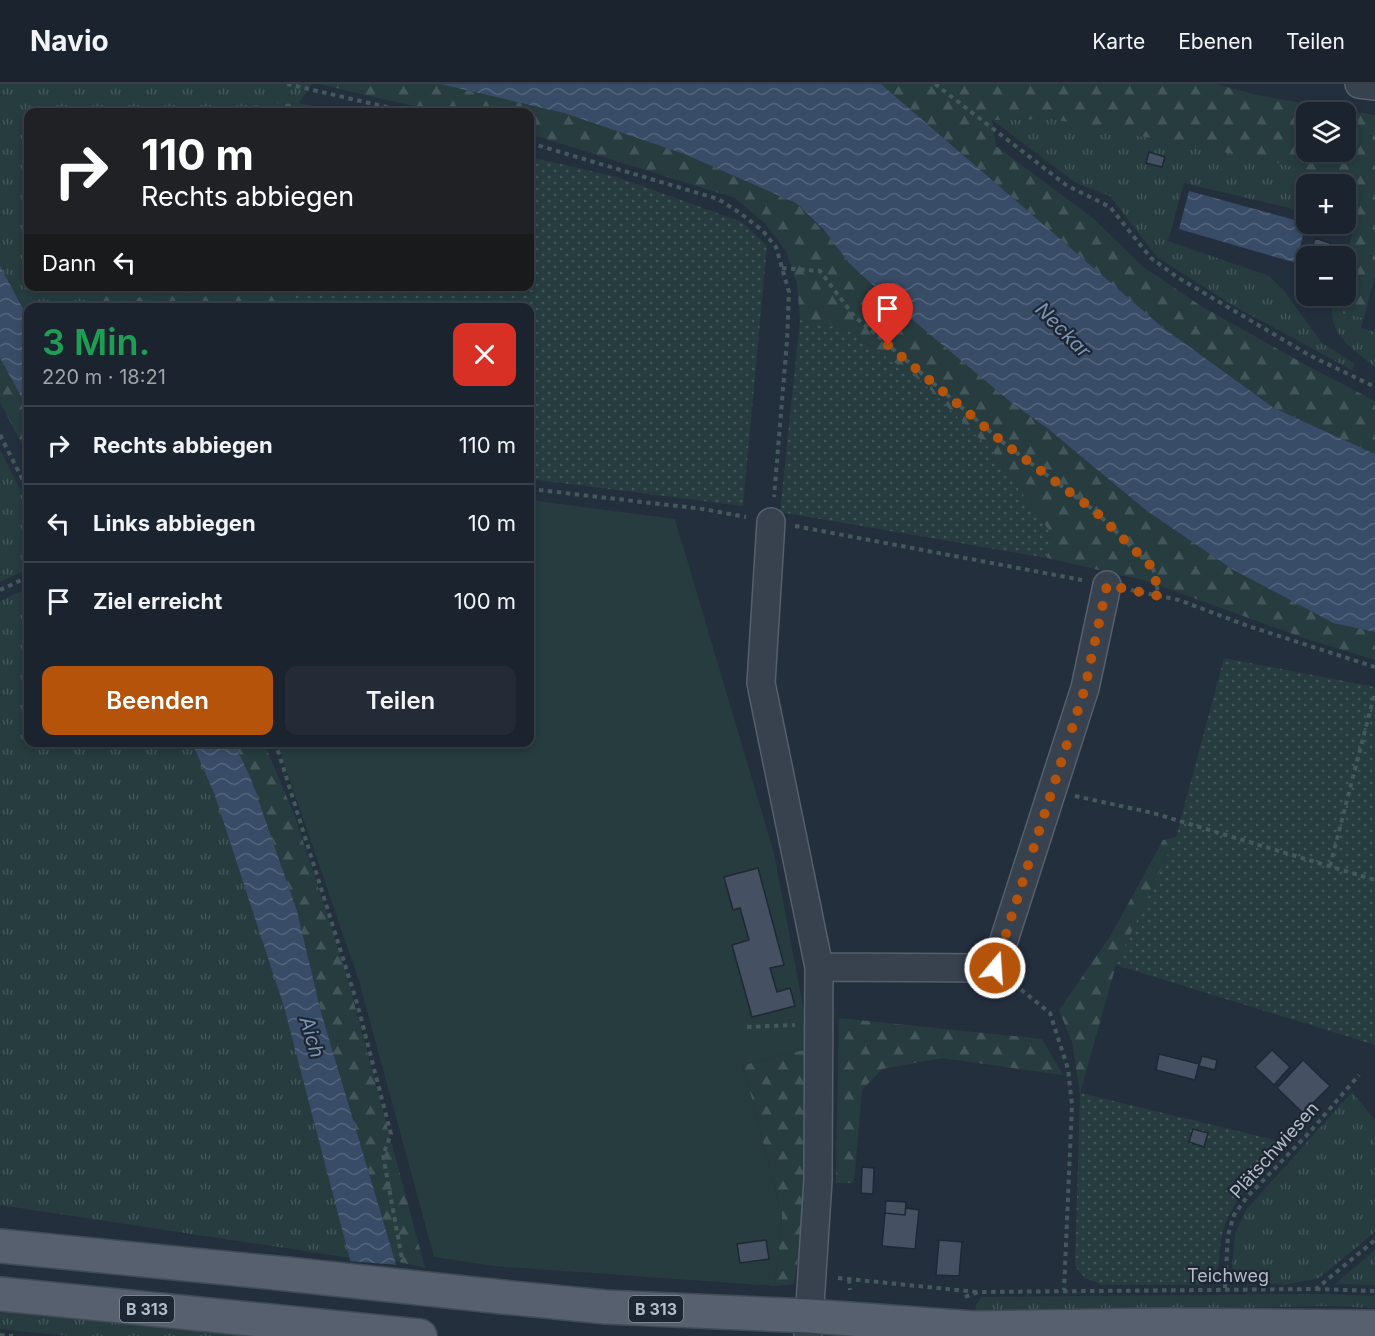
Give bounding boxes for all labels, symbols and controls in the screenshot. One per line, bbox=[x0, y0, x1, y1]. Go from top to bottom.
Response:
text: Navio bbox=[30, 24, 109, 58]
text: Karte bbox=[1092, 29, 1145, 54]
text: Ebenen bbox=[1178, 29, 1253, 54]
text: Teilen bbox=[1286, 29, 1345, 54]
map controls bbox=[1296, 102, 1356, 306]
button: layers bbox=[1296, 102, 1356, 162]
text: 110 m bbox=[141, 129, 254, 180]
icon: right bbox=[42, 132, 120, 210]
button: + bbox=[1296, 174, 1356, 234]
text: Rechts abbiegen bbox=[141, 180, 354, 213]
icon: left bbox=[108, 246, 141, 279]
button: − bbox=[1296, 246, 1356, 306]
text: Dann bbox=[42, 250, 96, 276]
pin bbox=[862, 283, 913, 345]
icon: arrive bbox=[871, 292, 904, 325]
water label: Neckar bbox=[1030, 297, 1096, 363]
text: 3 Min. bbox=[42, 320, 150, 364]
button: close bbox=[453, 323, 516, 386]
text: 220 m · 18:21 bbox=[42, 365, 166, 389]
icon: right bbox=[42, 429, 75, 462]
text: Rechts abbiegen bbox=[93, 432, 273, 458]
text: 110 m bbox=[459, 432, 516, 458]
icon: left bbox=[42, 507, 75, 540]
text: Links abbiegen bbox=[93, 510, 256, 536]
text: 10 m bbox=[468, 510, 516, 536]
icon: arrive bbox=[42, 585, 75, 618]
text: Ziel erreicht bbox=[93, 588, 222, 614]
text: 100 m bbox=[454, 588, 516, 614]
button: Beenden bbox=[42, 666, 273, 735]
button: Teilen bbox=[285, 666, 516, 735]
position arrow bbox=[963, 936, 1027, 1000]
water label: Aich bbox=[294, 1012, 330, 1061]
street label: Plätschwiesen bbox=[1225, 1098, 1323, 1202]
street label: Teichweg bbox=[1187, 1265, 1269, 1286]
road number: B 313 bbox=[120, 1296, 174, 1322]
road number: B 313 bbox=[629, 1296, 683, 1322]

